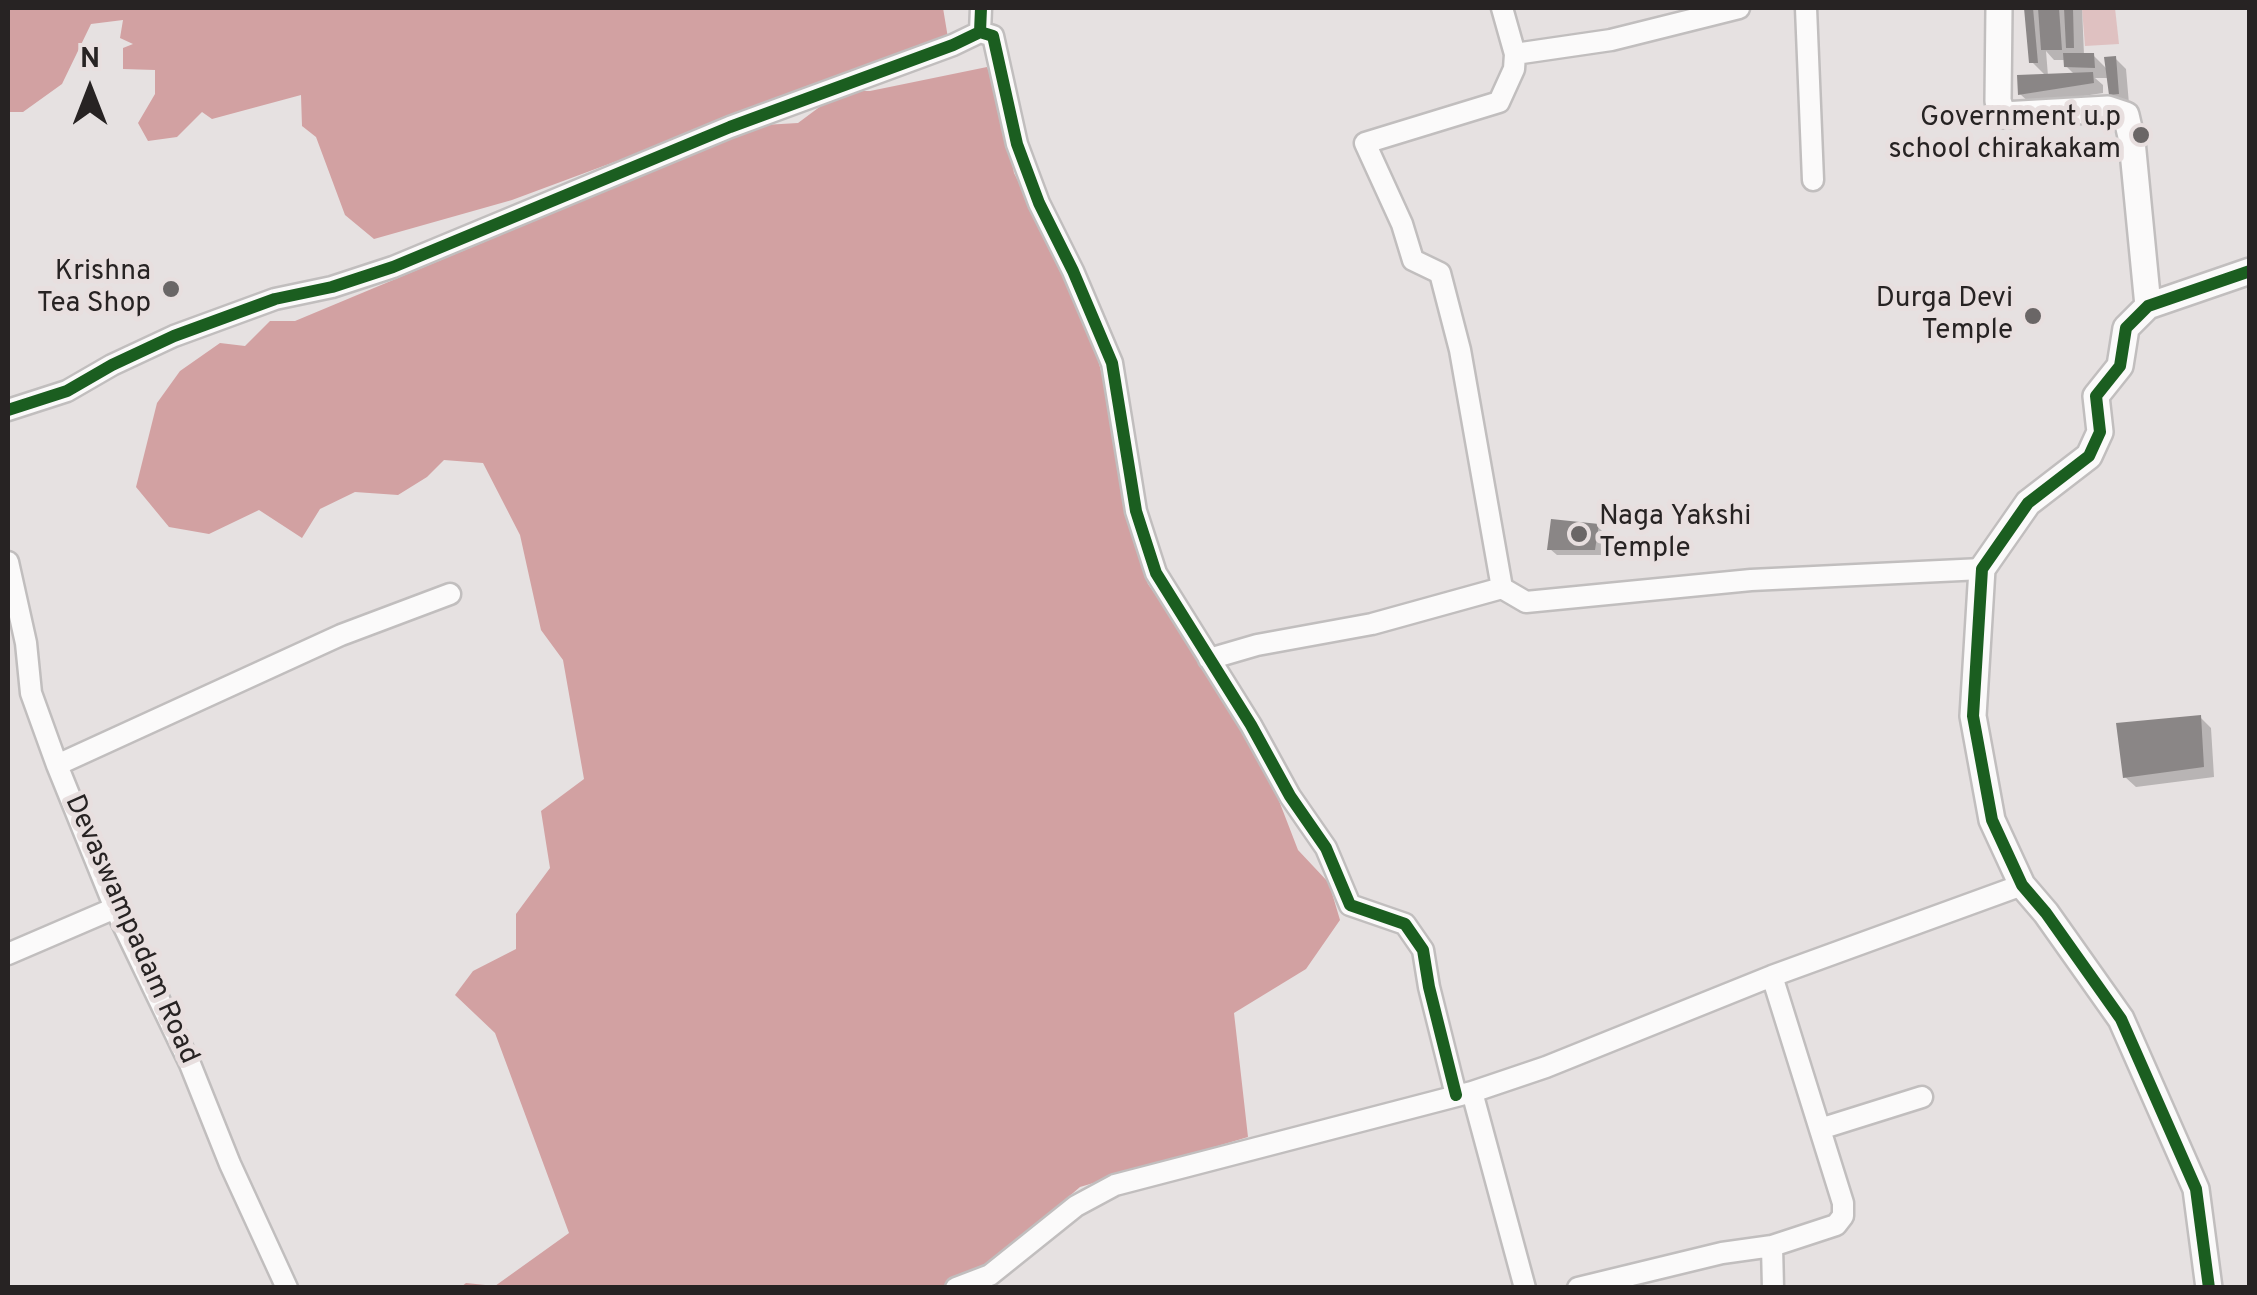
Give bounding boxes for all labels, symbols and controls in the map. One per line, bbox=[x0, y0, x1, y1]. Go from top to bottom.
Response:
north arrow bbox=[40, 40, 140, 140]
text: N bbox=[80, 42, 100, 78]
place label: Government u.p school chirakakam bbox=[1889, 102, 2121, 168]
marker: Government u.p school chirakakam bbox=[2130, 124, 2152, 146]
place label: Krishna Tea Shop bbox=[37, 256, 151, 322]
marker: Krishna Tea Shop bbox=[160, 278, 182, 300]
place label: Durga Devi Temple bbox=[1876, 283, 2013, 349]
marker: Durga Devi Temple bbox=[2022, 305, 2044, 327]
place label: Naga Yakshi Temple bbox=[1599, 501, 1751, 567]
marker: Naga Yakshi Temple bbox=[1568, 523, 1590, 545]
street label: Devaswampadam Road bbox=[55, 790, 205, 1070]

